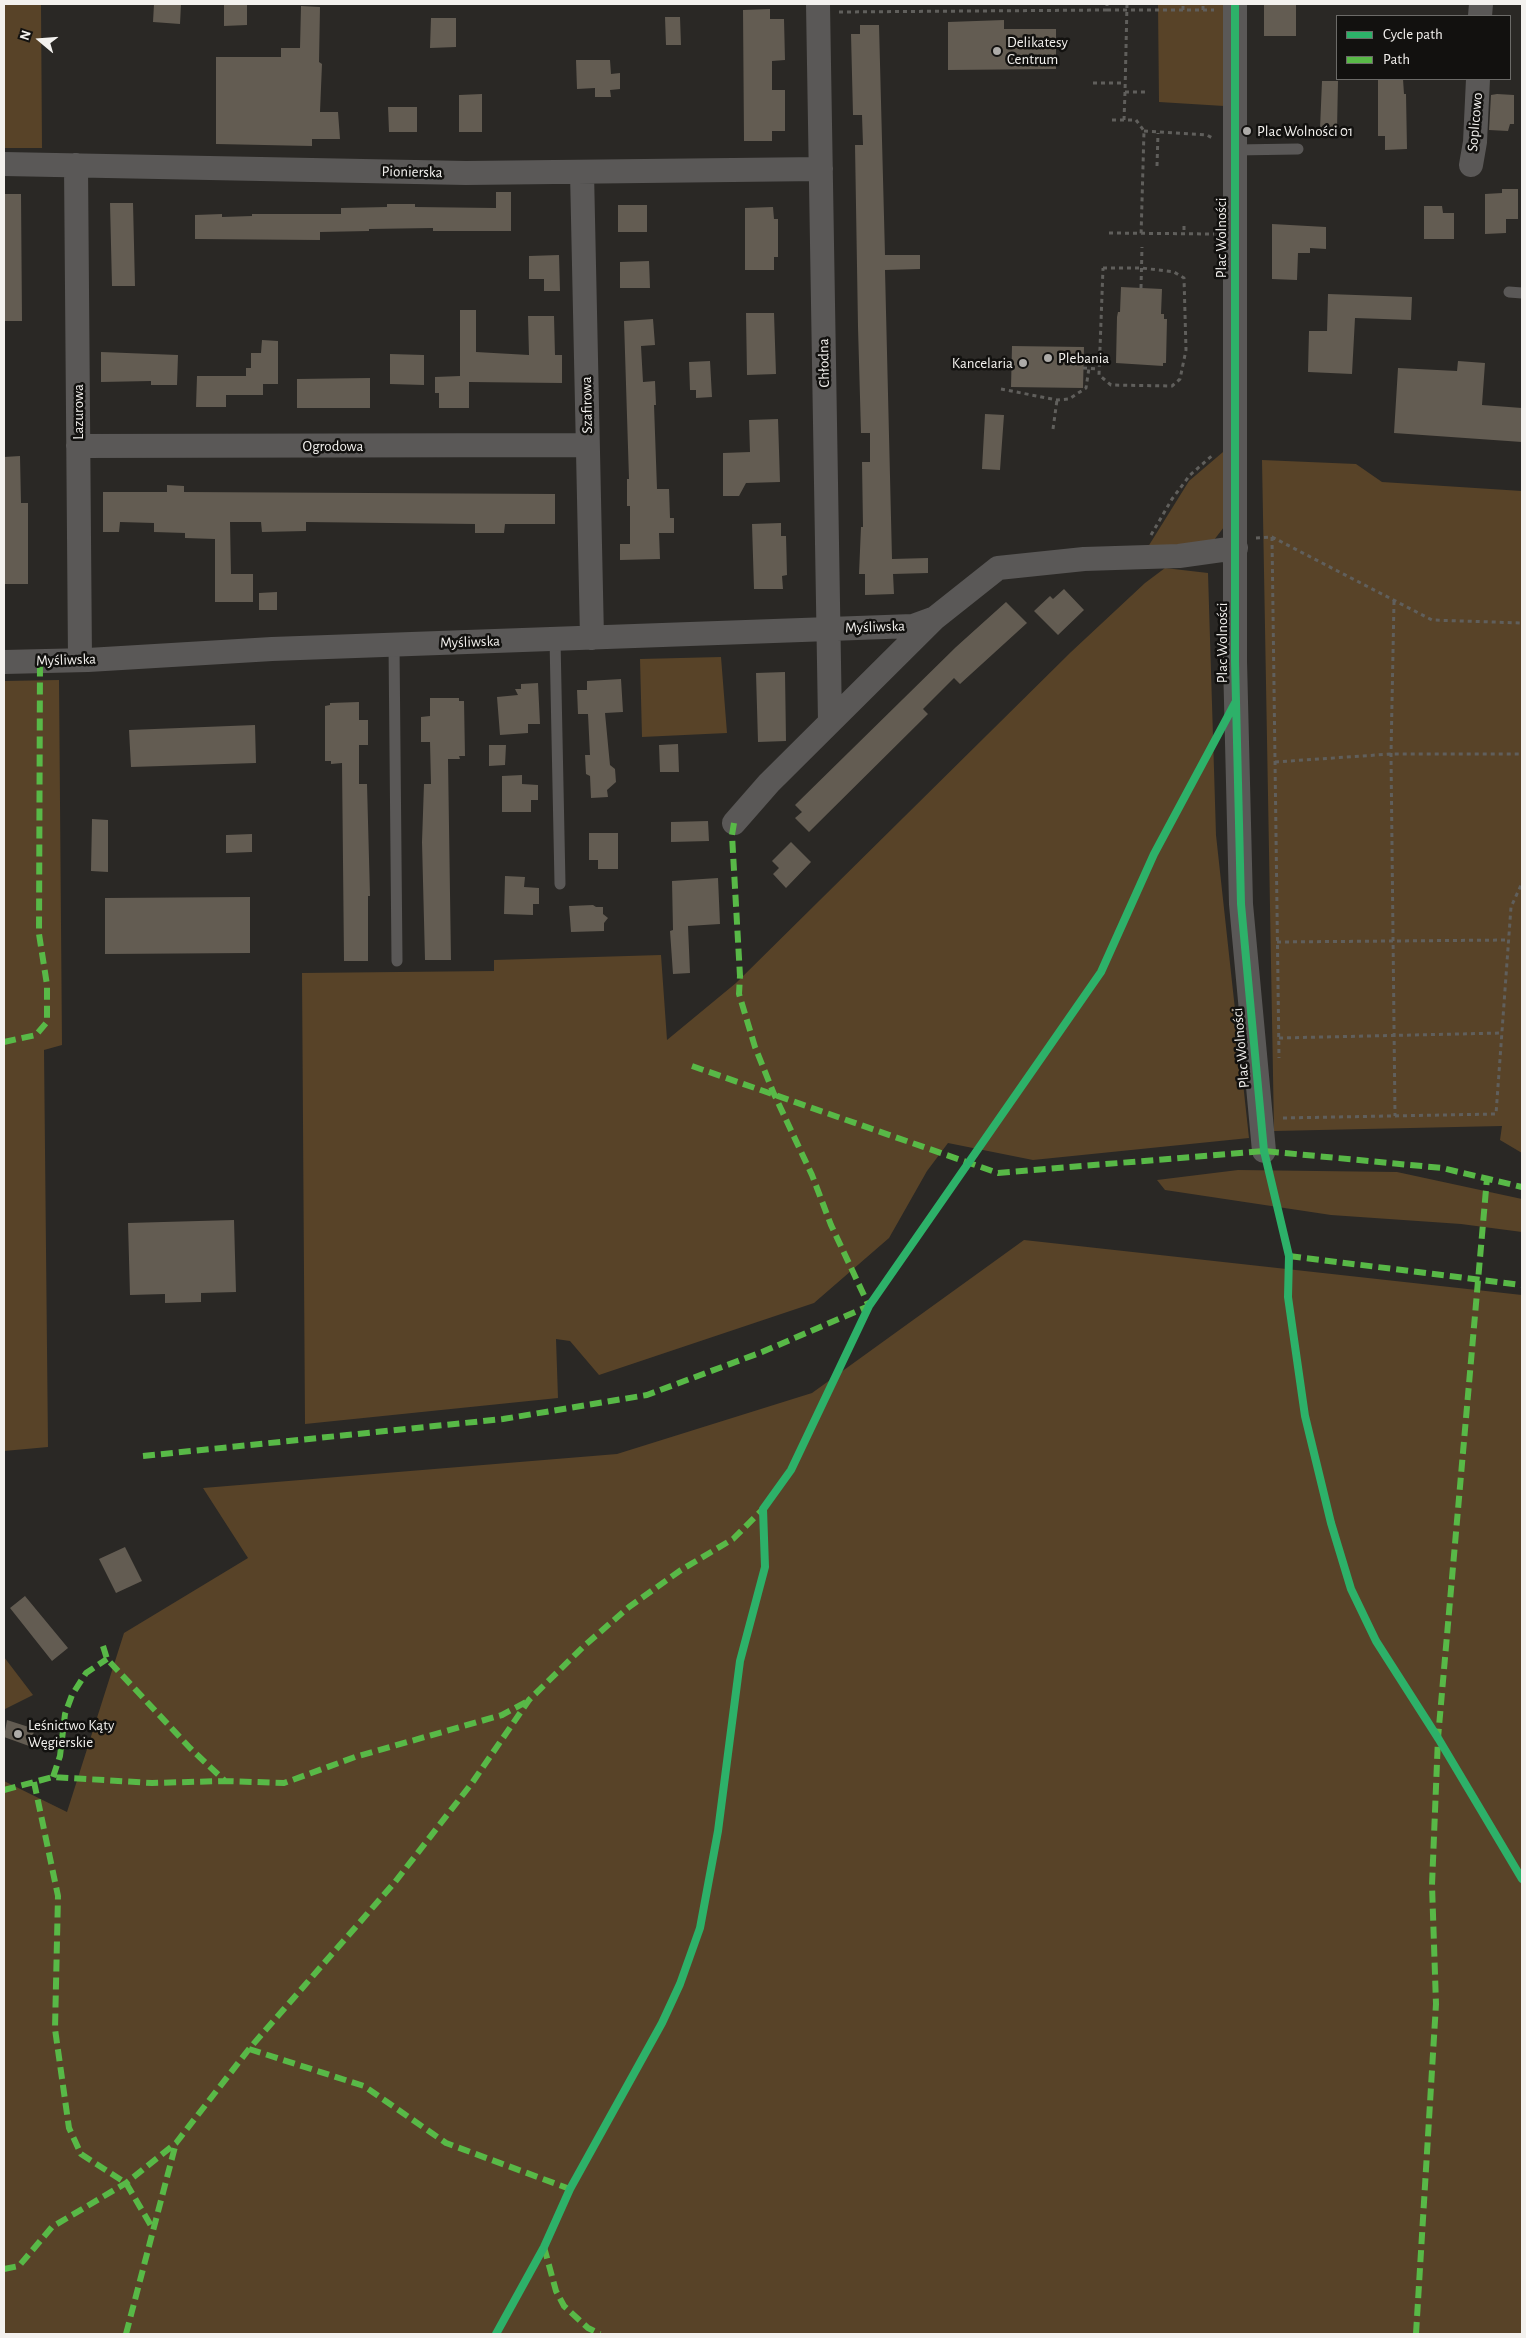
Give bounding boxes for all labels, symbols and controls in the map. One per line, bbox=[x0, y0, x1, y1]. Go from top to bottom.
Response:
north arrow bbox=[15, 15, 65, 65]
legend bbox=[1336, 15, 1511, 80]
text: Cycle path bbox=[1383, 27, 1443, 42]
text: N bbox=[18, 29, 34, 42]
place label: Delikatesy Centrum bbox=[1007, 33, 1068, 68]
marker: Delikatesy Centrum bbox=[991, 45, 1003, 57]
text: Path bbox=[1383, 52, 1410, 67]
street label: Soplicowo bbox=[1463, 92, 1487, 152]
place label: Plac Wolności 01 bbox=[1257, 122, 1353, 140]
marker: Plac Wolności 01 bbox=[1241, 125, 1253, 137]
street label: Pionierska bbox=[381, 162, 443, 182]
street label: Plac Wolności bbox=[1212, 198, 1230, 278]
street label: Chłodna bbox=[815, 338, 833, 388]
place label: Plebania bbox=[1058, 349, 1109, 367]
marker: Plebania bbox=[1042, 352, 1054, 364]
place label: Kancelaria bbox=[952, 354, 1013, 372]
marker: Kancelaria bbox=[1017, 357, 1029, 369]
street label: Szafirowa bbox=[578, 376, 596, 434]
street label: Lazurowa bbox=[69, 384, 87, 440]
street label: Ogrodowa bbox=[303, 437, 363, 455]
street label: Plac Wolności bbox=[1213, 603, 1231, 683]
street label: Myśliwska bbox=[845, 617, 905, 637]
street label: Myśliwska bbox=[440, 632, 500, 652]
street label: Myśliwska bbox=[36, 650, 96, 670]
street label: Plac Wolności bbox=[1229, 1007, 1253, 1089]
place label: Leśnictwo Kąty Węgierskie bbox=[28, 1716, 114, 1751]
marker: Leśnictwo Kąty Węgierskie bbox=[12, 1728, 24, 1740]

